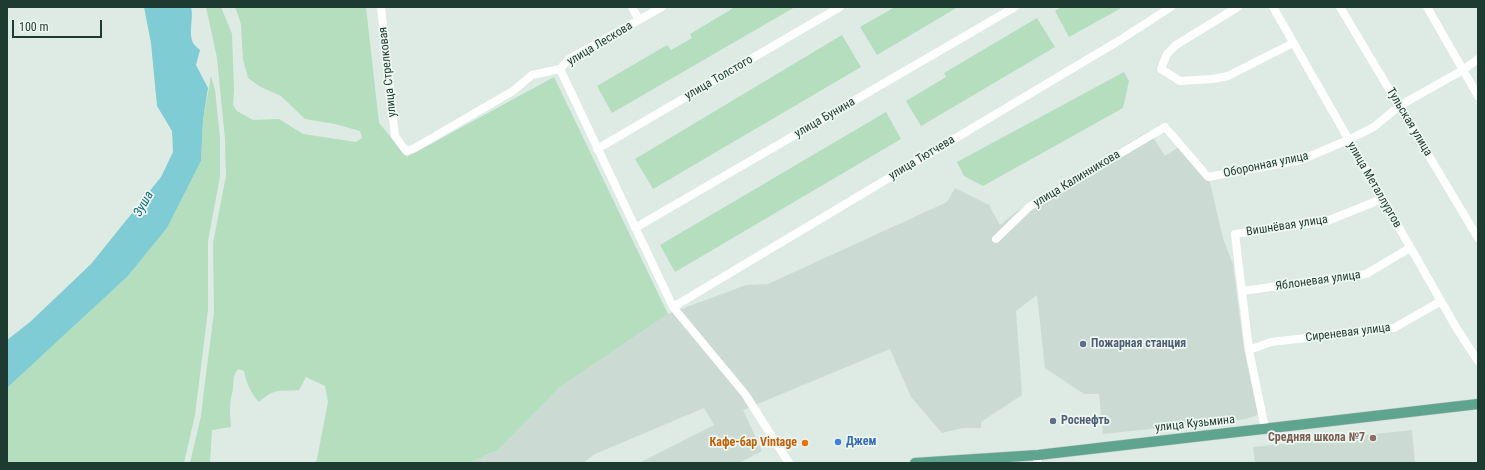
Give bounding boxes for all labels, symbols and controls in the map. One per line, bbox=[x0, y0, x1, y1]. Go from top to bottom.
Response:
scale bar bbox=[14, 12, 104, 38]
street label: улица Лескова bbox=[565, 19, 635, 69]
text: 100 m bbox=[19, 20, 49, 34]
street label: улица Стрелковая bbox=[376, 26, 400, 118]
street label: улица Толстого bbox=[682, 53, 756, 103]
street label: Тульская улица bbox=[1383, 85, 1435, 159]
street label: улица Бунина bbox=[792, 95, 858, 141]
street label: улица Тютчева bbox=[887, 133, 957, 183]
street label: улица Металлургов bbox=[1344, 140, 1404, 230]
street label: улица Калинникова bbox=[1031, 148, 1123, 210]
street label: Оборонная улица bbox=[1222, 149, 1310, 181]
water label: Зуша bbox=[131, 189, 157, 219]
street label: Вишнёвая улица bbox=[1245, 212, 1329, 240]
street label: Яблоневая улица bbox=[1275, 268, 1361, 294]
street label: Сиреневая улица bbox=[1305, 321, 1391, 345]
place label: Пожарная станция bbox=[1091, 337, 1186, 351]
marker: Пожарная станция bbox=[1078, 339, 1088, 349]
street label: улица Кузьмина bbox=[1154, 413, 1236, 435]
place label: Роснефть bbox=[1061, 414, 1110, 428]
marker: Роснефть bbox=[1048, 416, 1058, 426]
place label: Средняя школа №7 bbox=[1268, 431, 1365, 445]
marker: Средняя школа №7 bbox=[1368, 433, 1378, 443]
place label: Джем bbox=[846, 435, 876, 449]
place label: Кафе-бар Vintage bbox=[710, 436, 797, 450]
marker: Джем bbox=[833, 437, 843, 447]
marker: Кафе-бар Vintage bbox=[800, 438, 810, 448]

